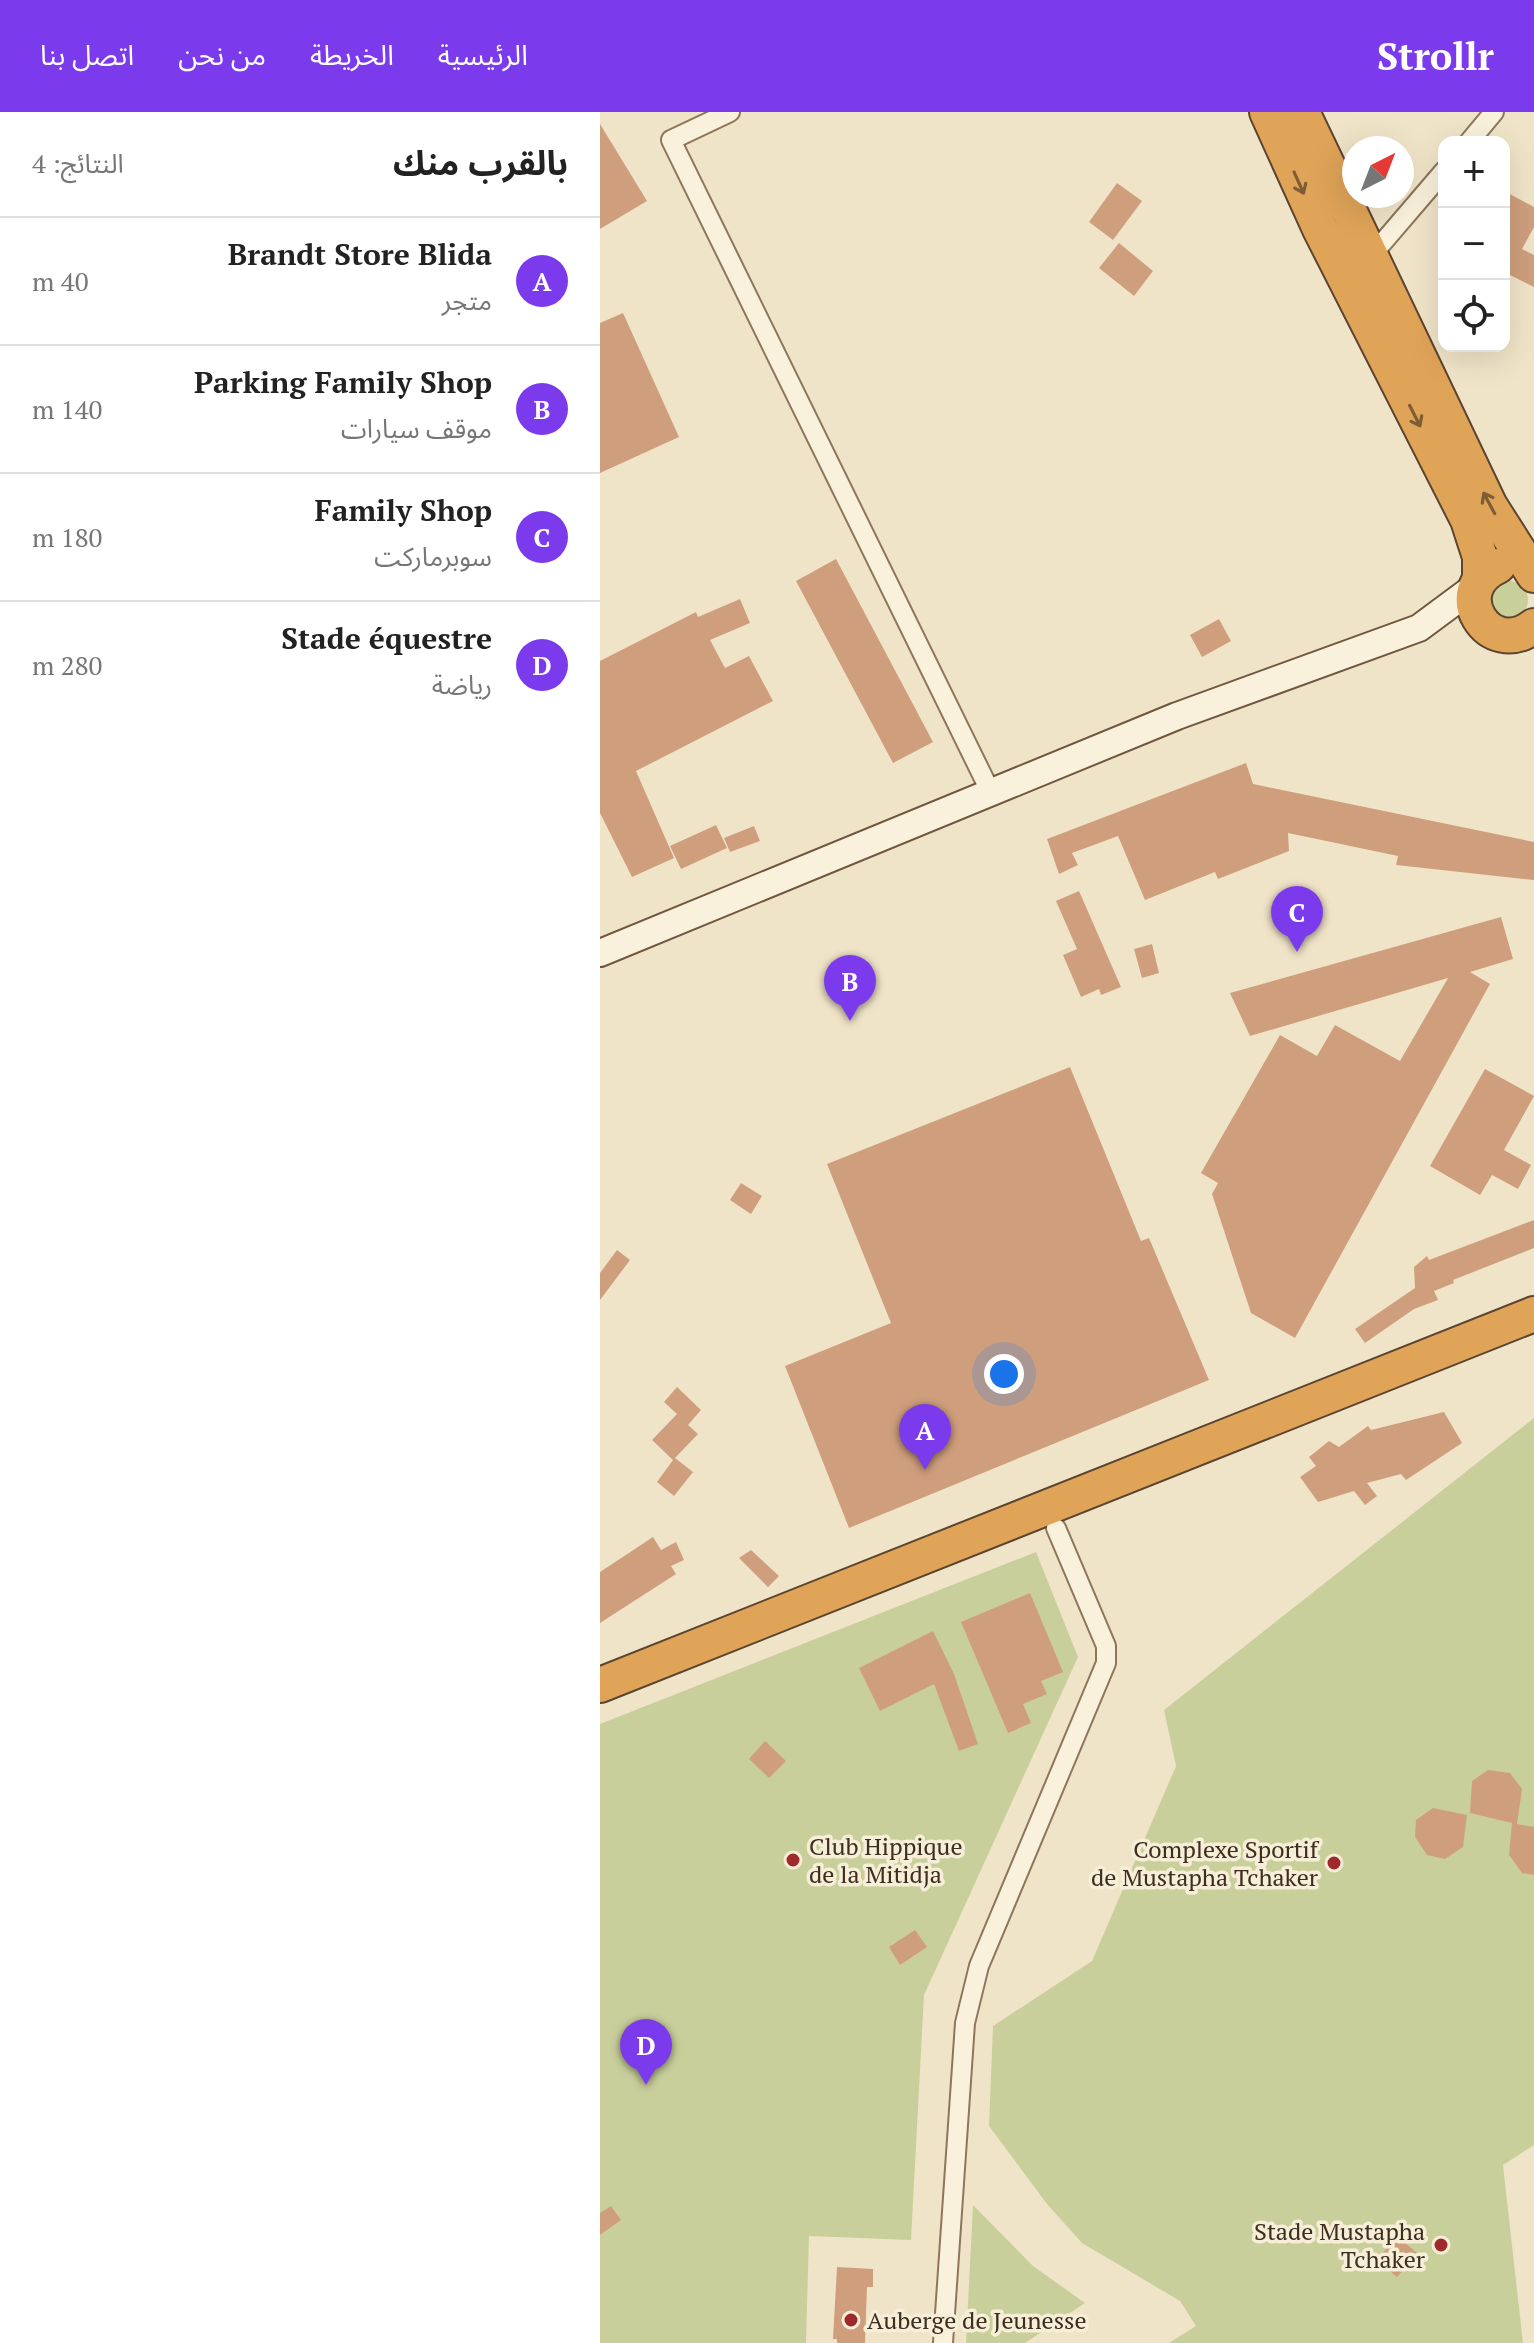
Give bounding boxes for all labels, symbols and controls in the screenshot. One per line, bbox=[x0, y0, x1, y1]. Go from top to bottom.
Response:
text: Strollr bbox=[1377, 31, 1494, 81]
text: اتصل بنا bbox=[40, 36, 134, 73]
text: من نحن bbox=[178, 36, 266, 73]
text: الخريطة bbox=[310, 36, 394, 73]
text: الرئيسية bbox=[438, 36, 528, 73]
north arrow bbox=[1342, 136, 1414, 208]
map controls bbox=[1438, 136, 1510, 352]
button: + bbox=[1438, 136, 1510, 208]
text: بالقرب منك bbox=[393, 140, 568, 185]
text: النتائج: 4 bbox=[32, 146, 124, 180]
one-way arrow bbox=[1292, 171, 1307, 195]
button: − bbox=[1438, 208, 1510, 280]
text: Brandt Store Blida bbox=[228, 234, 492, 274]
text: 40 m bbox=[32, 264, 89, 298]
text: A bbox=[533, 264, 551, 298]
button: locate bbox=[1438, 280, 1510, 352]
text: متجر bbox=[442, 283, 492, 317]
text: Parking Family Shop bbox=[194, 362, 492, 402]
text: 140 m bbox=[32, 392, 102, 426]
text: B bbox=[534, 392, 550, 426]
one-way arrow bbox=[1408, 403, 1424, 427]
text: موقف سيارات bbox=[341, 411, 492, 445]
text: Family Shop bbox=[314, 490, 492, 530]
one-way arrow bbox=[1481, 492, 1497, 516]
text: 180 m bbox=[32, 520, 102, 554]
text: C bbox=[534, 520, 550, 554]
text: سوبرماركت bbox=[374, 539, 492, 573]
text: Stade équestre bbox=[281, 618, 492, 658]
text: 280 m bbox=[32, 648, 102, 682]
text: D bbox=[532, 648, 552, 682]
text: رياضة bbox=[432, 667, 492, 701]
pin: C bbox=[1271, 886, 1323, 952]
pin: B bbox=[824, 955, 876, 1021]
your location bbox=[984, 1354, 1024, 1394]
pin: A bbox=[899, 1404, 951, 1470]
place label: Club Hippique de la Mitidja bbox=[809, 1830, 962, 1890]
place label: Complexe Sportif de Mustapha Tchaker bbox=[1091, 1833, 1320, 1893]
marker: Club Hippique de la Mitidja bbox=[784, 1851, 802, 1869]
marker: Complexe Sportif de Mustapha Tchaker bbox=[1325, 1854, 1343, 1872]
pin: D bbox=[620, 2019, 672, 2085]
place label: Stade Mustapha Tchaker bbox=[1254, 2215, 1426, 2275]
marker: Stade Mustapha Tchaker bbox=[1432, 2236, 1450, 2254]
place label: Auberge de Jeunesse bbox=[867, 2304, 1087, 2336]
marker: Auberge de Jeunesse bbox=[842, 2311, 860, 2329]

